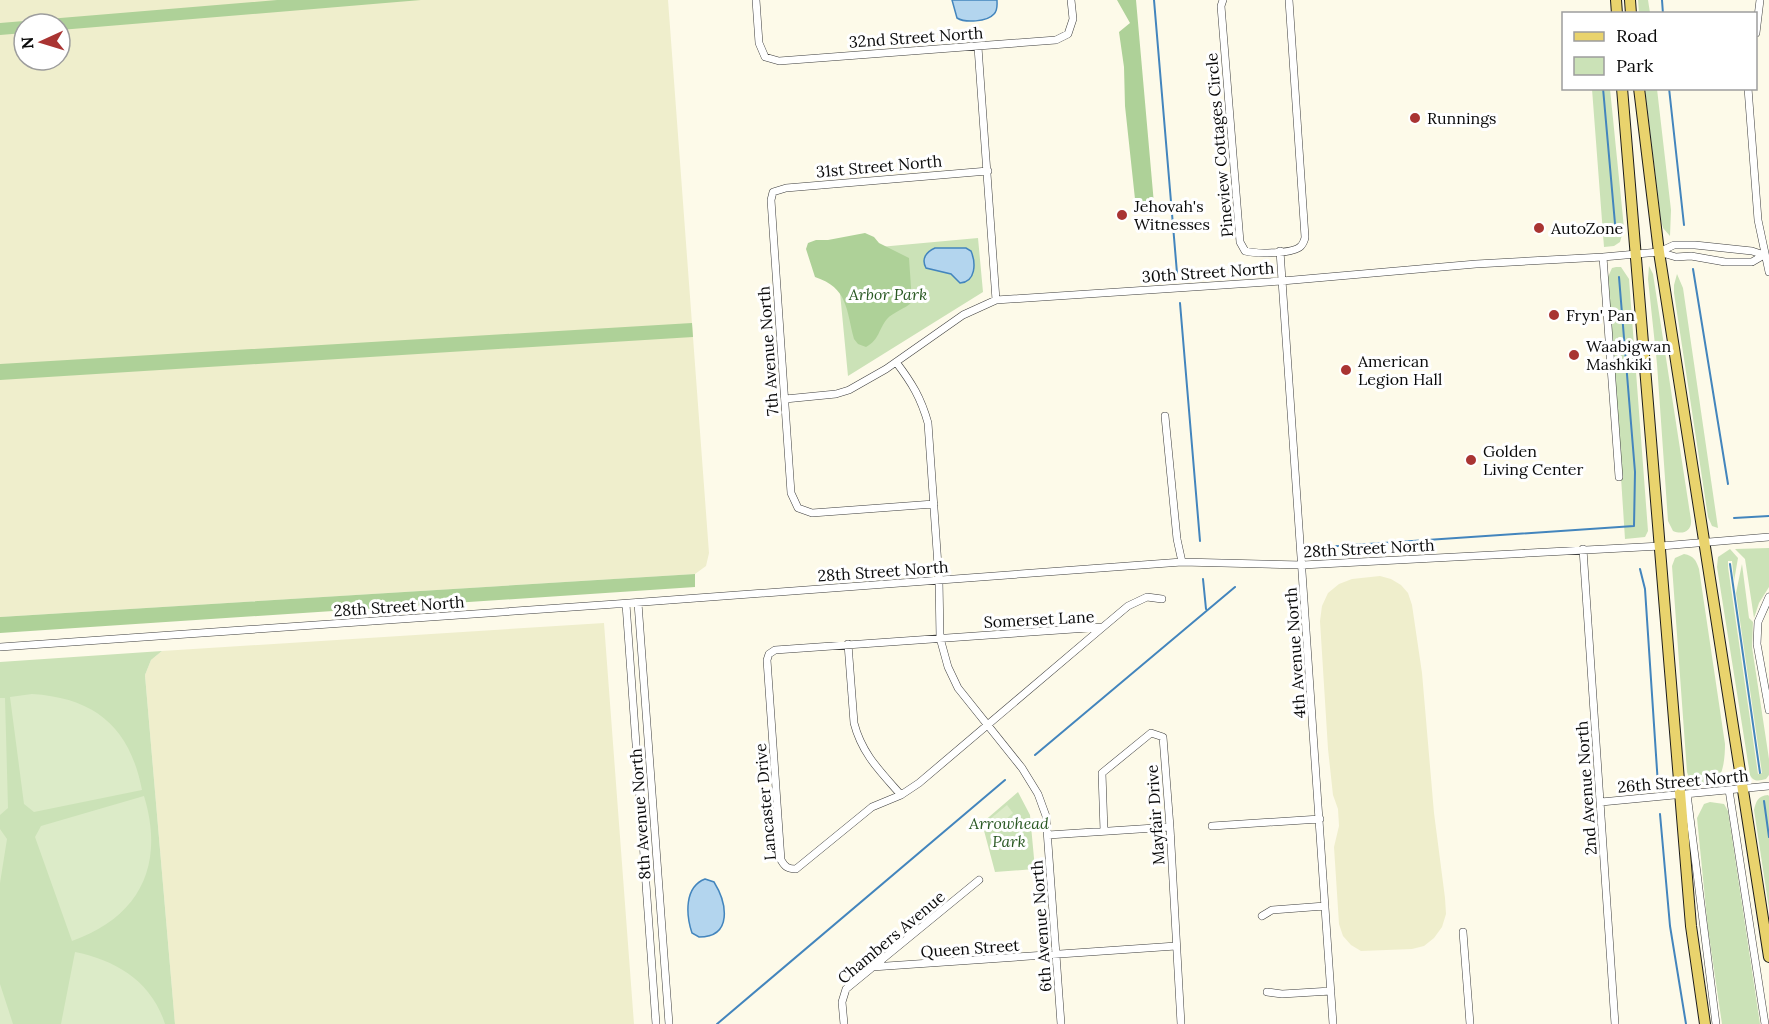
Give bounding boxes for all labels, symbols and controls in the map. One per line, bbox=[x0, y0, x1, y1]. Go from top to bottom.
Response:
north arrow bbox=[12, 12, 72, 72]
legend bbox=[1562, 12, 1757, 90]
street label: 32nd Street North bbox=[848, 22, 984, 52]
text: Road bbox=[1616, 24, 1658, 47]
text: N bbox=[17, 36, 37, 50]
street label: Pineview Cottages Circle bbox=[1201, 52, 1237, 238]
text: Park bbox=[1616, 54, 1654, 77]
place label: Runnings bbox=[1427, 108, 1497, 128]
marker: Runnings bbox=[1408, 111, 1422, 125]
street label: 31st Street North bbox=[815, 150, 943, 181]
place label: Jehovah's Witnesses bbox=[1133, 196, 1210, 234]
marker: Jehovah's Witnesses bbox=[1115, 208, 1129, 222]
place label: AutoZone bbox=[1550, 218, 1624, 238]
marker: AutoZone bbox=[1532, 221, 1546, 235]
street label: 30th Street North bbox=[1141, 257, 1275, 287]
park label: Arbor Park bbox=[848, 284, 927, 304]
street label: 7th Avenue North bbox=[753, 285, 783, 417]
place label: Fryn' Pan bbox=[1566, 305, 1635, 325]
marker: Fryn' Pan bbox=[1547, 308, 1561, 322]
place label: Waabigwan Mashkiki bbox=[1586, 336, 1672, 374]
marker: Waabigwan Mashkiki bbox=[1567, 348, 1581, 362]
place label: American Legion Hall bbox=[1357, 351, 1442, 389]
marker: American Legion Hall bbox=[1339, 363, 1353, 377]
place label: Golden Living Center bbox=[1483, 441, 1583, 479]
marker: Golden Living Center bbox=[1464, 453, 1478, 467]
street label: 28th Street North bbox=[1303, 535, 1436, 561]
street label: 28th Street North bbox=[817, 556, 950, 586]
street label: 4th Avenue North bbox=[1280, 586, 1310, 719]
street label: 28th Street North bbox=[333, 591, 466, 621]
street label: Somerset Lane bbox=[983, 606, 1095, 632]
street label: 2nd Avenue North bbox=[1571, 720, 1601, 856]
street label: Lancaster Drive bbox=[750, 742, 780, 862]
street label: 8th Avenue North bbox=[625, 747, 655, 880]
street label: Mayfair Drive bbox=[1141, 764, 1168, 866]
street label: 26th Street North bbox=[1617, 765, 1750, 797]
park label: Arrowhead Park bbox=[968, 813, 1049, 851]
street label: 6th Avenue North bbox=[1026, 859, 1056, 993]
street label: Chambers Avenue bbox=[833, 886, 949, 988]
street label: Queen Street bbox=[920, 935, 1021, 961]

